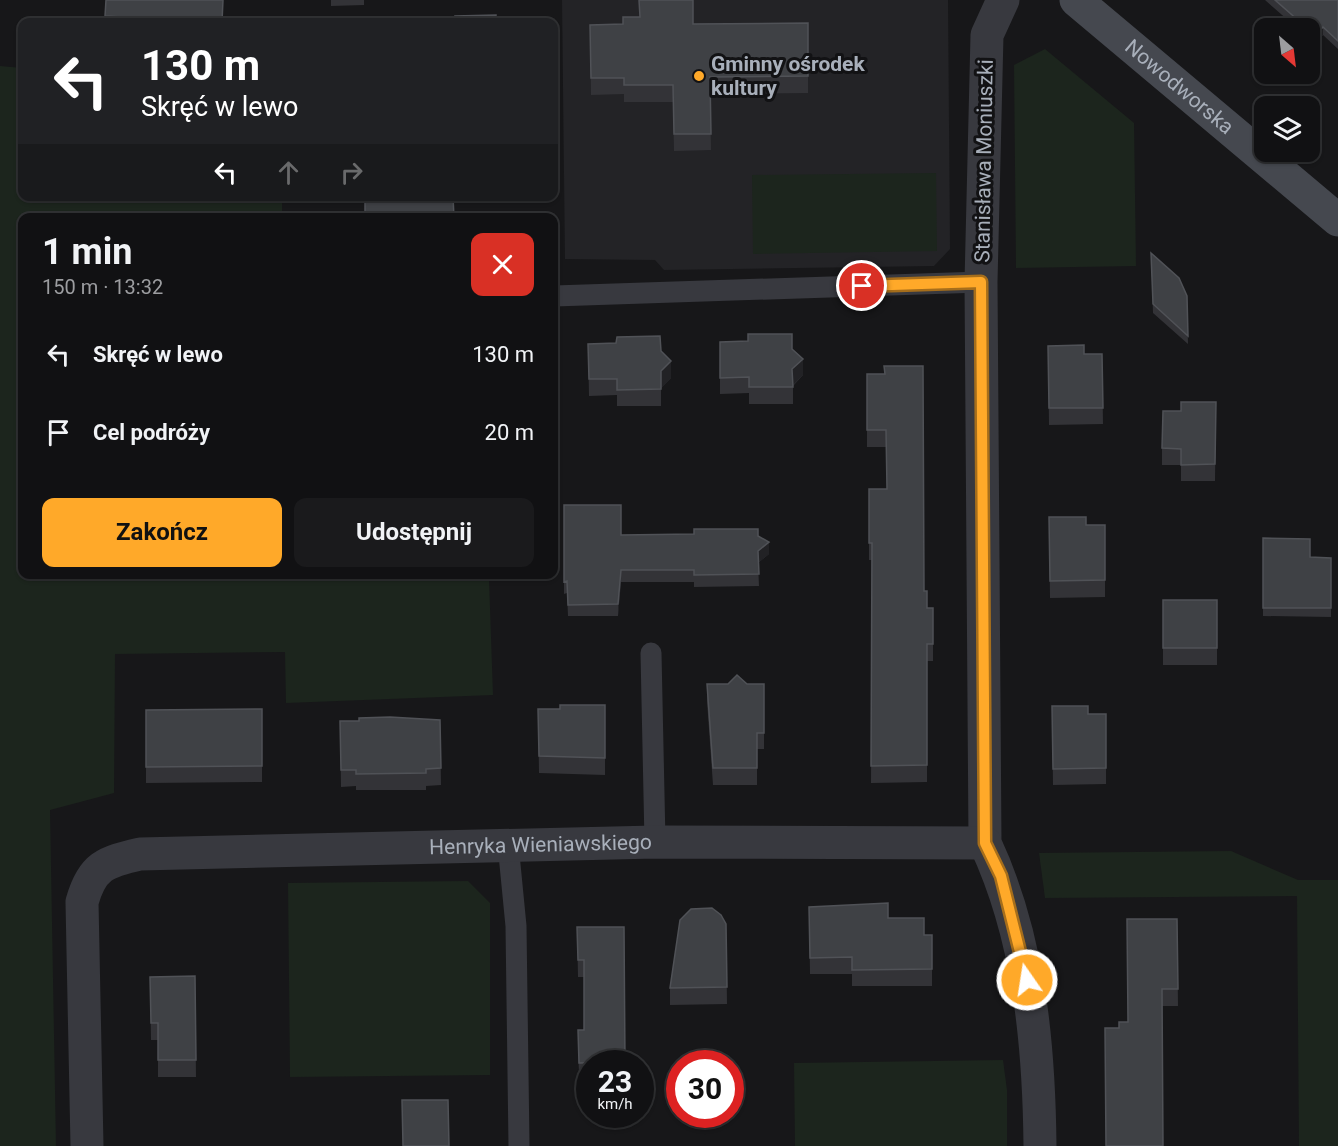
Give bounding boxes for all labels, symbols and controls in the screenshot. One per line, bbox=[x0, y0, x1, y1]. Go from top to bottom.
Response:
north arrow bbox=[1254, 18, 1320, 84]
map controls bbox=[1254, 18, 1320, 162]
street label: Nowodworska bbox=[1120, 34, 1239, 139]
text: 130 m bbox=[141, 41, 260, 90]
icon: left bbox=[42, 42, 120, 120]
place label: Gminny ośrodek kultury bbox=[711, 52, 865, 100]
street label: Stanisława Moniuszki bbox=[970, 59, 998, 263]
marker: Gminny ośrodek kultury bbox=[692, 69, 706, 83]
text: Skręć w lewo bbox=[141, 91, 298, 123]
button: layers bbox=[1254, 96, 1320, 162]
icon: left bbox=[209, 156, 242, 189]
icon: ahead bbox=[272, 156, 305, 189]
icon: right bbox=[335, 156, 368, 189]
text: 1 min bbox=[42, 231, 133, 273]
button: close bbox=[471, 233, 534, 296]
pin bbox=[836, 260, 887, 311]
icon: arrive bbox=[845, 269, 878, 302]
text: 150 m · 13:32 bbox=[42, 275, 163, 299]
icon: left bbox=[42, 338, 75, 371]
text: Skręć w lewo bbox=[93, 342, 223, 367]
text: 130 m bbox=[472, 342, 534, 367]
icon: arrive bbox=[42, 416, 75, 449]
text: Cel podróży bbox=[93, 420, 210, 445]
text: 20 m bbox=[485, 420, 534, 445]
button: Zakończ bbox=[42, 498, 282, 567]
button: Udostępnij bbox=[294, 498, 534, 567]
street label: Henryka Wieniawskiego bbox=[429, 830, 652, 859]
position arrow bbox=[995, 948, 1059, 1012]
speed limit sign: 30 bbox=[666, 1050, 744, 1128]
text: 23 bbox=[598, 1064, 632, 1099]
text: km/h bbox=[597, 1095, 633, 1113]

